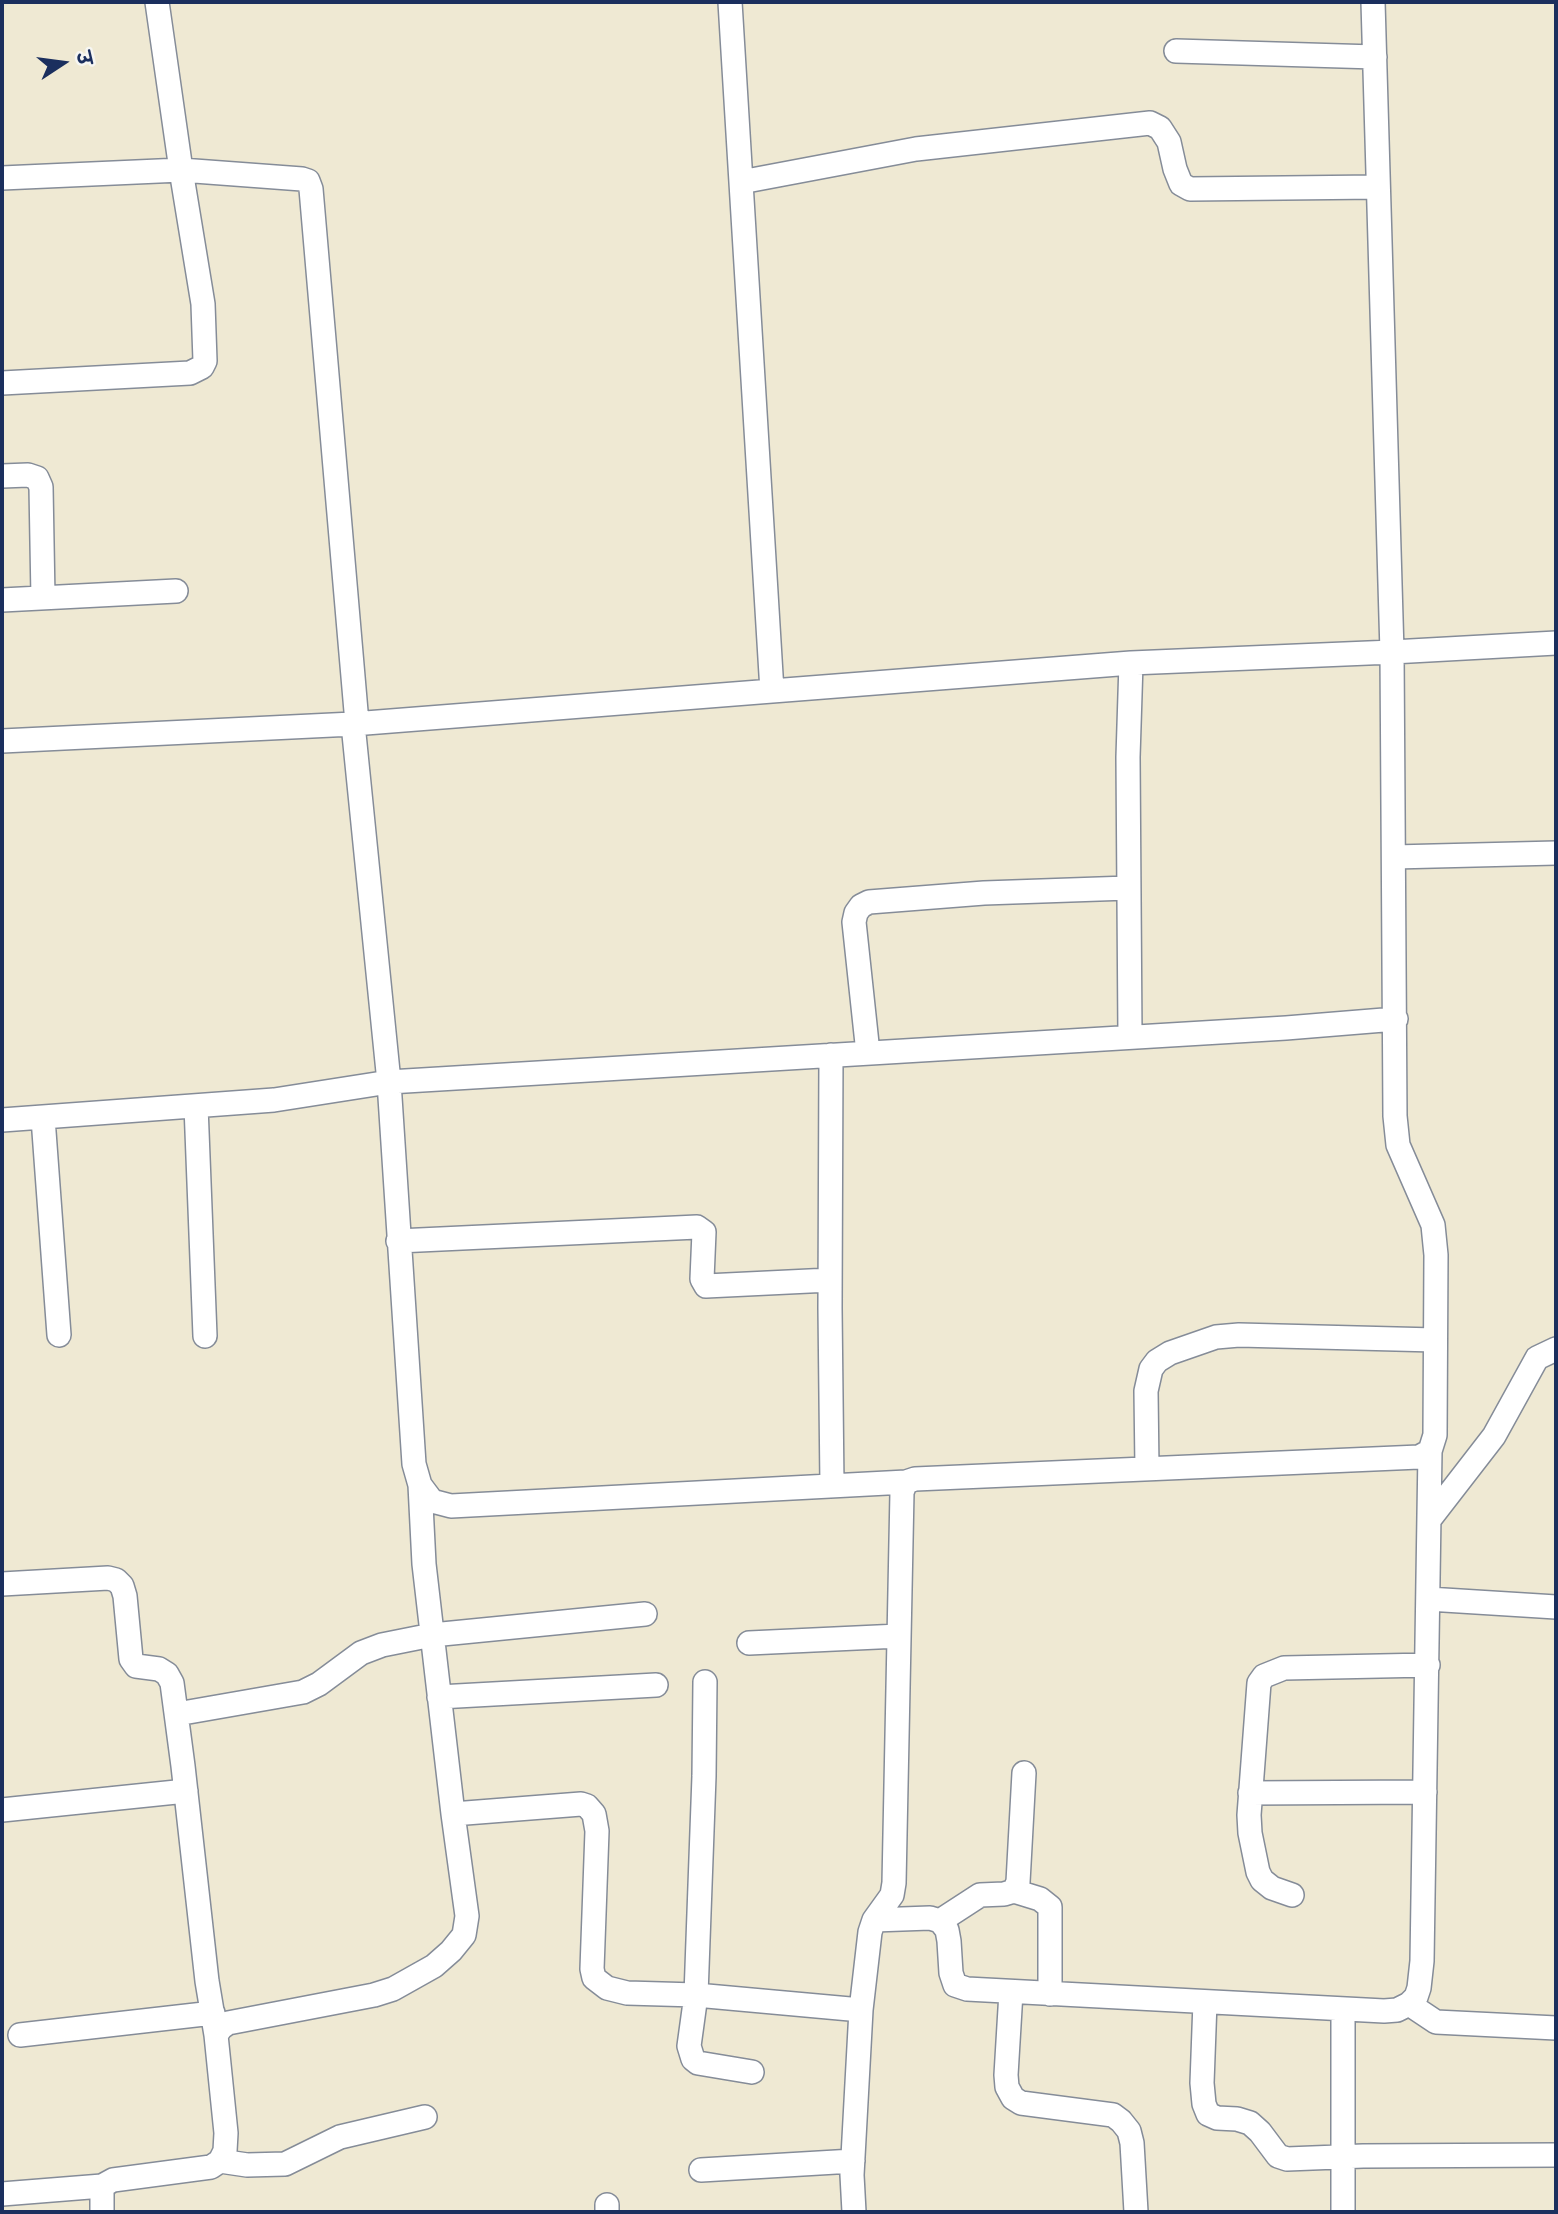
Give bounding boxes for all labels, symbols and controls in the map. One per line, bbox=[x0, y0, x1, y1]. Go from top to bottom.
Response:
north arrow bbox=[28, 28, 98, 98]
text: उ bbox=[66, 48, 101, 68]

